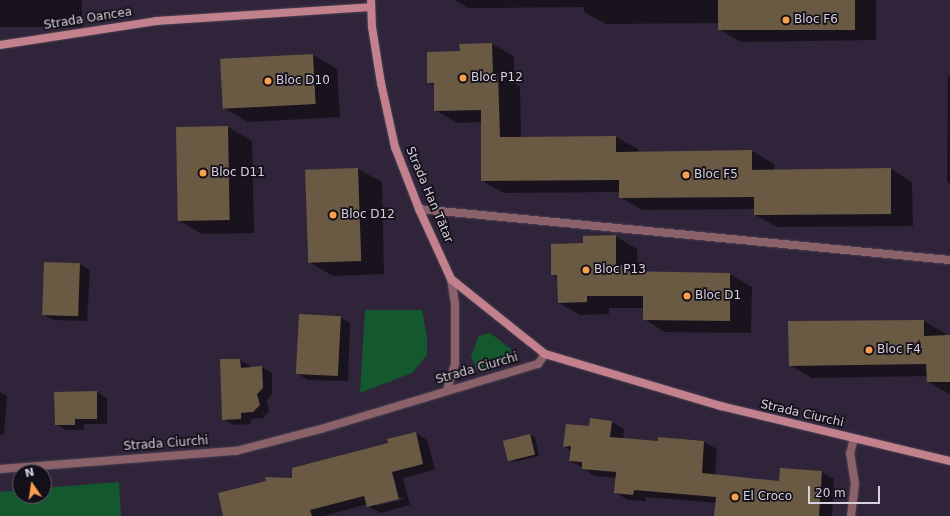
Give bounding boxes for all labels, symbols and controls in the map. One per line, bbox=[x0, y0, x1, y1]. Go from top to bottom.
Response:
street label: Strada Oancea bbox=[43, 5, 133, 33]
place label: Bloc F6 bbox=[794, 13, 838, 27]
marker: Bloc F6 bbox=[781, 15, 791, 25]
place label: Bloc P12 bbox=[471, 71, 523, 85]
marker: Bloc P12 bbox=[458, 73, 468, 83]
place label: Bloc D10 bbox=[276, 74, 330, 88]
marker: Bloc D10 bbox=[263, 76, 273, 86]
street label: Strada Han Tătar bbox=[402, 145, 456, 245]
place label: Bloc D11 bbox=[211, 166, 265, 180]
marker: Bloc D11 bbox=[198, 168, 208, 178]
place label: Bloc F5 bbox=[694, 168, 738, 182]
marker: Bloc F5 bbox=[681, 170, 691, 180]
place label: Bloc D12 bbox=[341, 208, 395, 222]
marker: Bloc D12 bbox=[328, 210, 338, 220]
place label: Bloc P13 bbox=[594, 263, 646, 277]
marker: Bloc P13 bbox=[581, 265, 591, 275]
place label: Bloc D1 bbox=[695, 289, 741, 303]
marker: Bloc D1 bbox=[682, 291, 692, 301]
place label: Bloc F4 bbox=[877, 343, 921, 357]
marker: Bloc F4 bbox=[864, 345, 874, 355]
street label: Strada Ciurchi bbox=[434, 350, 520, 388]
street label: Strada Ciurchi bbox=[759, 397, 845, 431]
street label: Strada Ciurchi bbox=[123, 434, 209, 454]
north arrow bbox=[12, 464, 52, 504]
text: N bbox=[23, 465, 35, 480]
scale bar bbox=[810, 478, 882, 504]
text: 20 m bbox=[815, 486, 846, 500]
place label: El Croco bbox=[743, 490, 792, 504]
marker: El Croco bbox=[730, 492, 740, 502]

